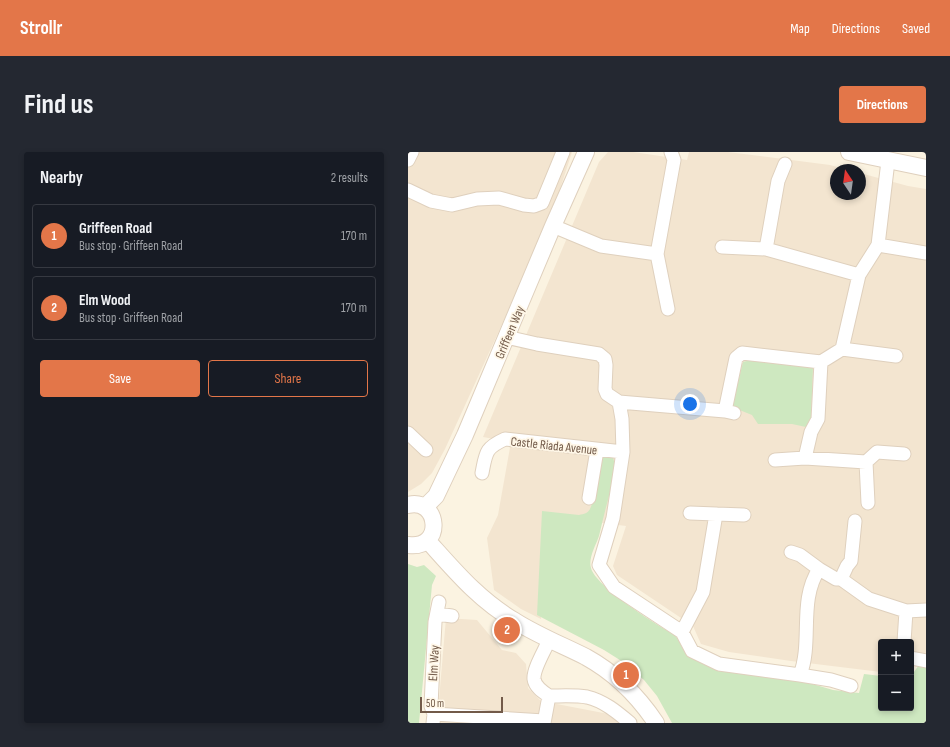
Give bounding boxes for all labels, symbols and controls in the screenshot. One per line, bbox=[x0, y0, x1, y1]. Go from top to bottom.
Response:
text: Strollr bbox=[20, 17, 62, 40]
text: Map bbox=[790, 20, 810, 37]
text: Directions bbox=[832, 20, 880, 37]
text: Saved bbox=[902, 20, 930, 37]
button: Directions bbox=[839, 86, 926, 123]
text: Find us bbox=[24, 88, 93, 121]
north arrow bbox=[830, 164, 866, 200]
text: Nearby bbox=[40, 168, 83, 188]
text: 2 results bbox=[331, 170, 368, 186]
text: Griffeen Road bbox=[79, 219, 152, 238]
text: 1 bbox=[51, 228, 57, 244]
text: 170 m bbox=[341, 228, 367, 244]
text: Bus stop · Griffeen Road bbox=[79, 238, 183, 254]
text: Elm Wood bbox=[79, 291, 131, 310]
text: 2 bbox=[51, 300, 57, 316]
text: 170 m bbox=[341, 300, 367, 316]
street label: Griffeen Way bbox=[492, 304, 528, 361]
text: Bus stop · Griffeen Road bbox=[79, 310, 183, 326]
button: Save bbox=[40, 360, 200, 397]
button: Share bbox=[208, 360, 368, 397]
your location bbox=[680, 394, 700, 414]
street label: Castle Riada Avenue bbox=[510, 433, 598, 459]
pin: 2 bbox=[494, 615, 520, 645]
map controls bbox=[878, 639, 914, 711]
button: + bbox=[878, 639, 914, 675]
street label: Elm Way bbox=[425, 645, 443, 682]
pin: 1 bbox=[613, 660, 639, 690]
button: − bbox=[878, 675, 914, 711]
scale bar bbox=[420, 695, 503, 714]
text: 50 m bbox=[426, 697, 444, 710]

